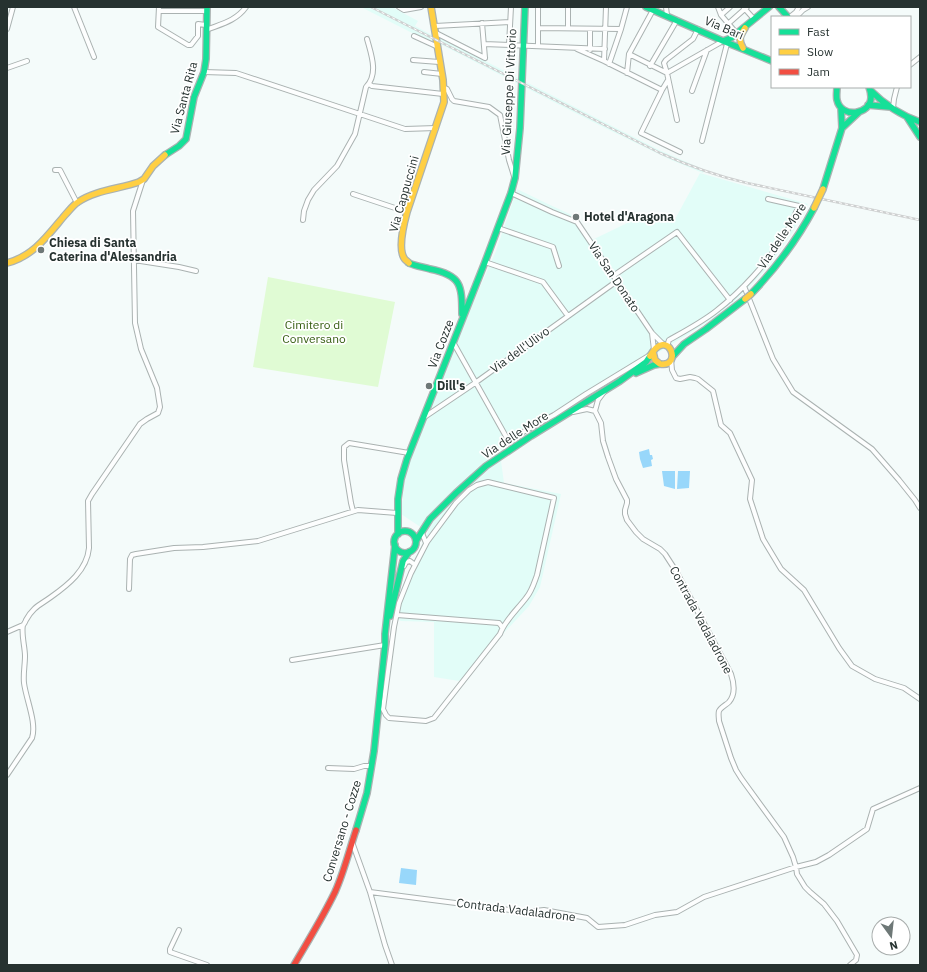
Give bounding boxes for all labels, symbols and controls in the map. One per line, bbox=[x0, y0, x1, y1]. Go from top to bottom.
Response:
street label: Via Bari bbox=[702, 13, 746, 42]
legend bbox=[771, 16, 911, 88]
text: Fast bbox=[807, 24, 830, 39]
street label: Via Giuseppe Di Vittorio bbox=[498, 28, 519, 156]
text: Slow bbox=[807, 44, 833, 59]
street label: Via Santa Rita bbox=[167, 59, 201, 136]
text: Jam bbox=[807, 64, 830, 79]
street label: Via Cappuccini bbox=[385, 154, 422, 234]
street label: Via delle More bbox=[754, 200, 809, 272]
place label: Hotel d'Aragona bbox=[584, 209, 674, 224]
marker: Hotel d'Aragona bbox=[571, 212, 581, 222]
place label: Chiesa di Santa Caterina d'Alessandria bbox=[49, 235, 177, 264]
street label: Via San Donato bbox=[585, 239, 644, 315]
marker: Chiesa di Santa Caterina d'Alessandria bbox=[36, 245, 46, 255]
park label: Cimitero di Conversano bbox=[282, 317, 346, 346]
street label: Via Cozze bbox=[424, 317, 457, 370]
street label: Via dell'Ulivo bbox=[487, 323, 552, 376]
place label: Dill's bbox=[437, 378, 465, 393]
marker: Dill's bbox=[424, 381, 434, 391]
street label: Via delle More bbox=[479, 407, 551, 462]
street label: Contrada Vadaladrone bbox=[667, 563, 736, 677]
street label: Conversano - Cozze bbox=[319, 778, 364, 884]
street label: Contrada Vadaladrone bbox=[456, 895, 577, 924]
north arrow bbox=[871, 916, 911, 956]
text: N bbox=[888, 938, 899, 953]

